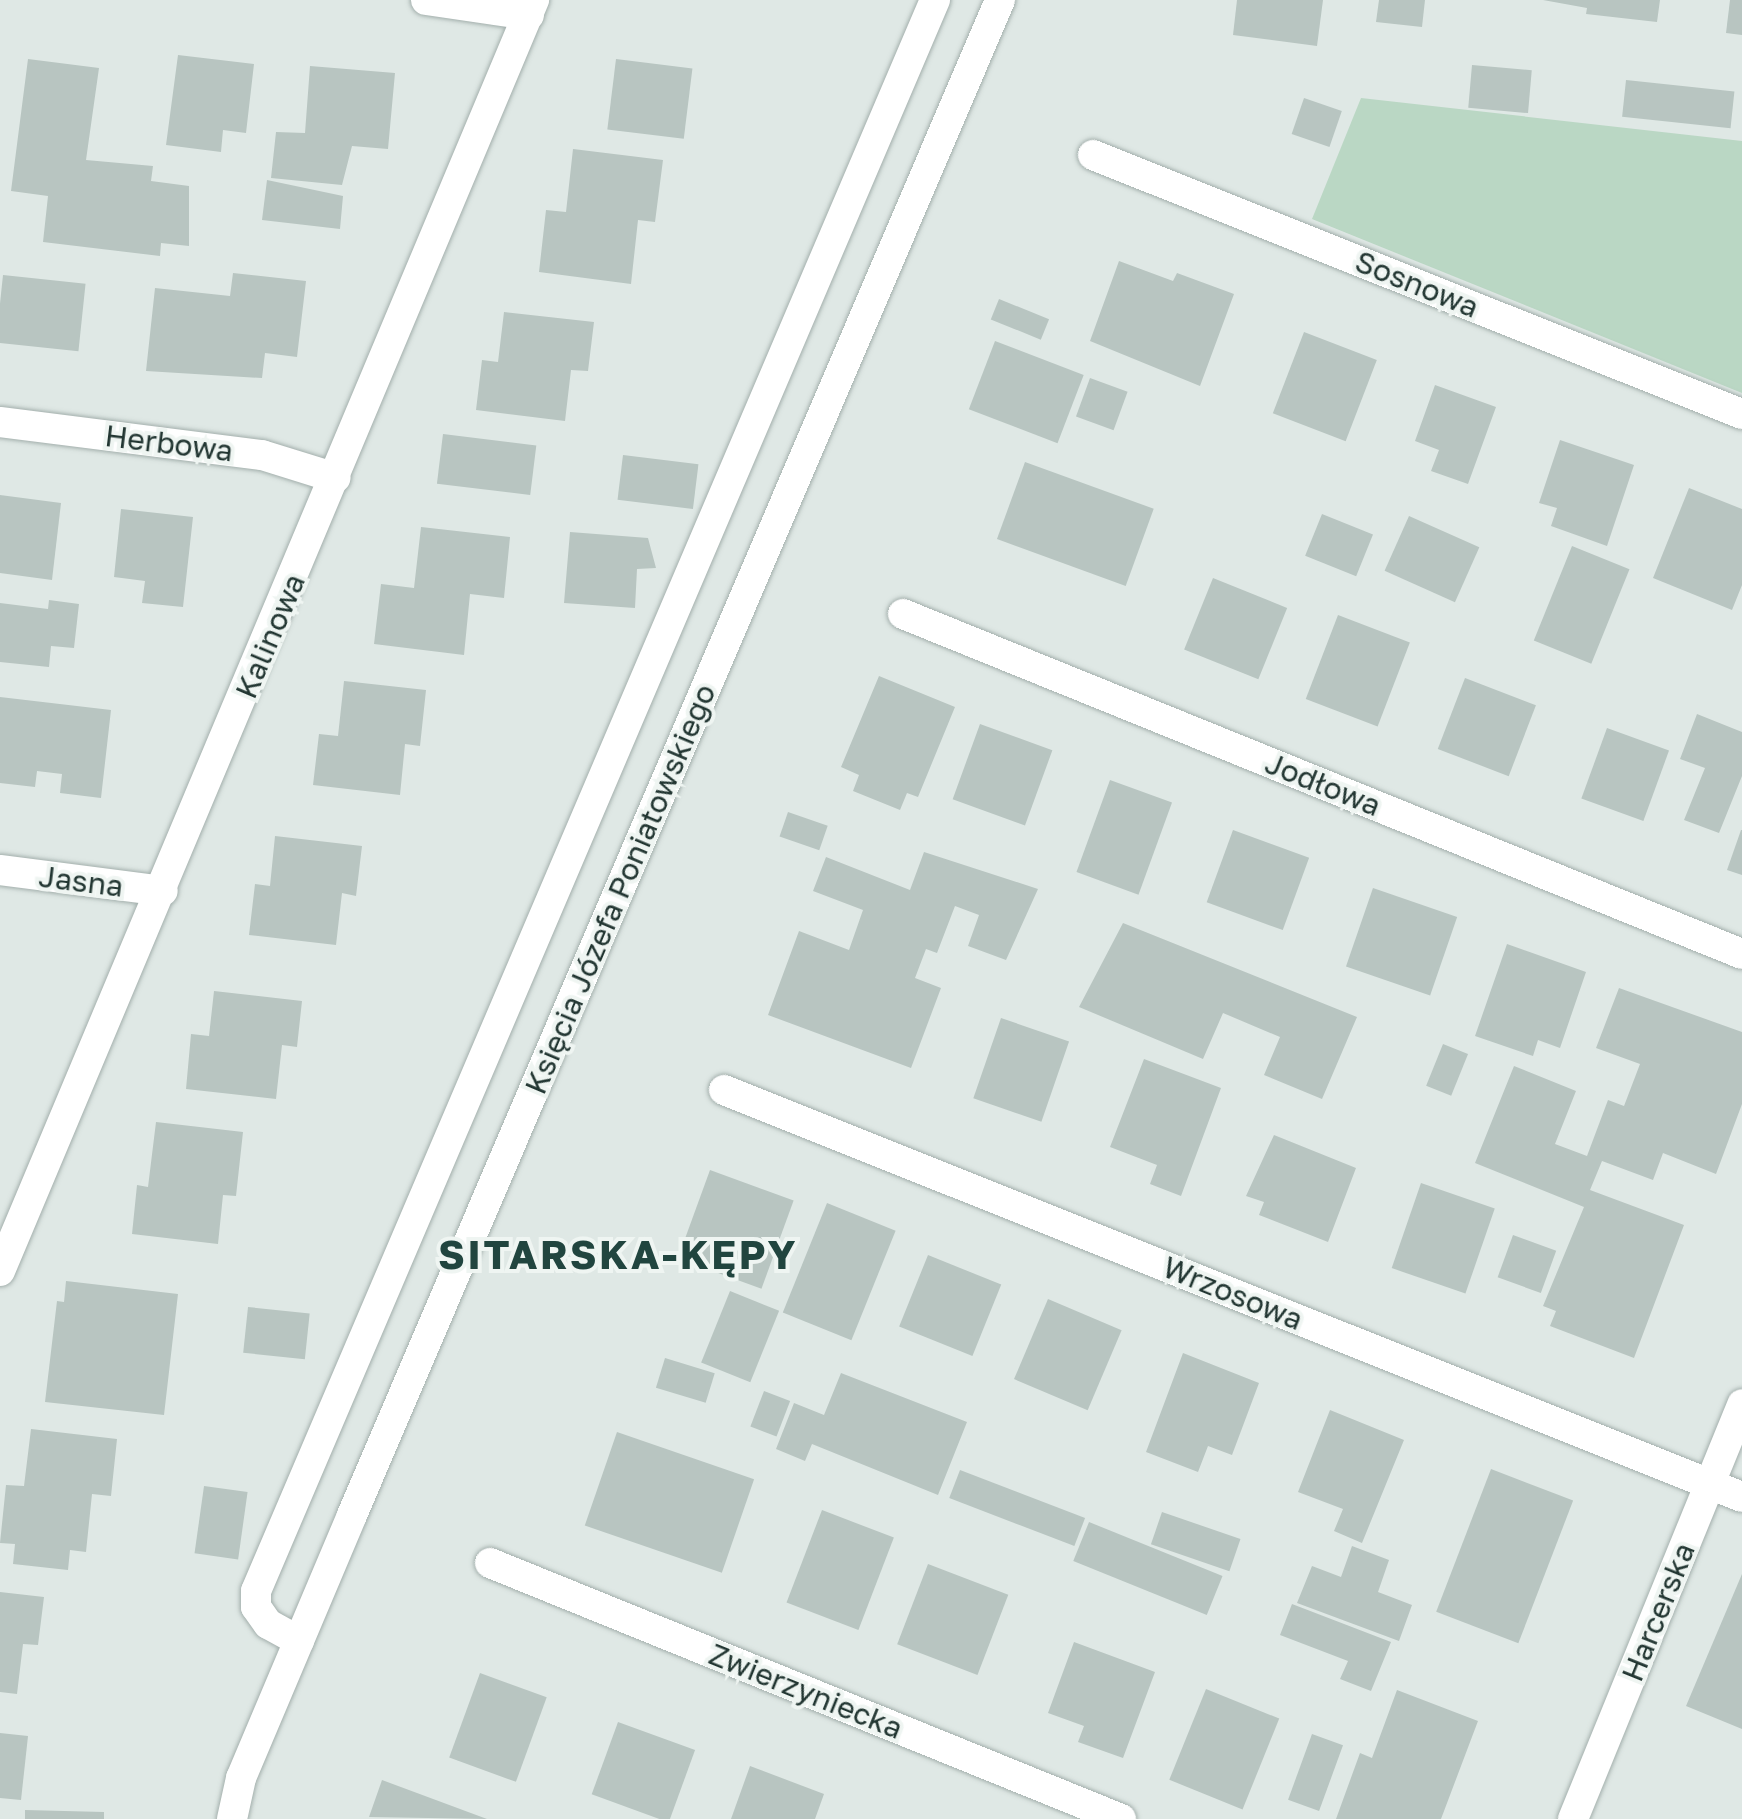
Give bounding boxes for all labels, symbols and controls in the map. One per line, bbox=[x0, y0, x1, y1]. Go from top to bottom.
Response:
street label: Sosnowa bbox=[1350, 243, 1484, 325]
street label: Herbowa bbox=[103, 417, 235, 469]
street label: Kalinowa bbox=[228, 568, 312, 704]
street label: Księcia Józefa Poniatowskiego bbox=[517, 679, 723, 1099]
street label: Jodłowa bbox=[1260, 745, 1386, 823]
street label: Jasna bbox=[37, 858, 125, 904]
district label: SITARSKA-KĘPY bbox=[438, 1230, 798, 1278]
street label: Wrzosowa bbox=[1158, 1249, 1308, 1337]
street label: Harcerska bbox=[1614, 1538, 1702, 1686]
street label: Zwierzyniecka bbox=[704, 1636, 908, 1746]

